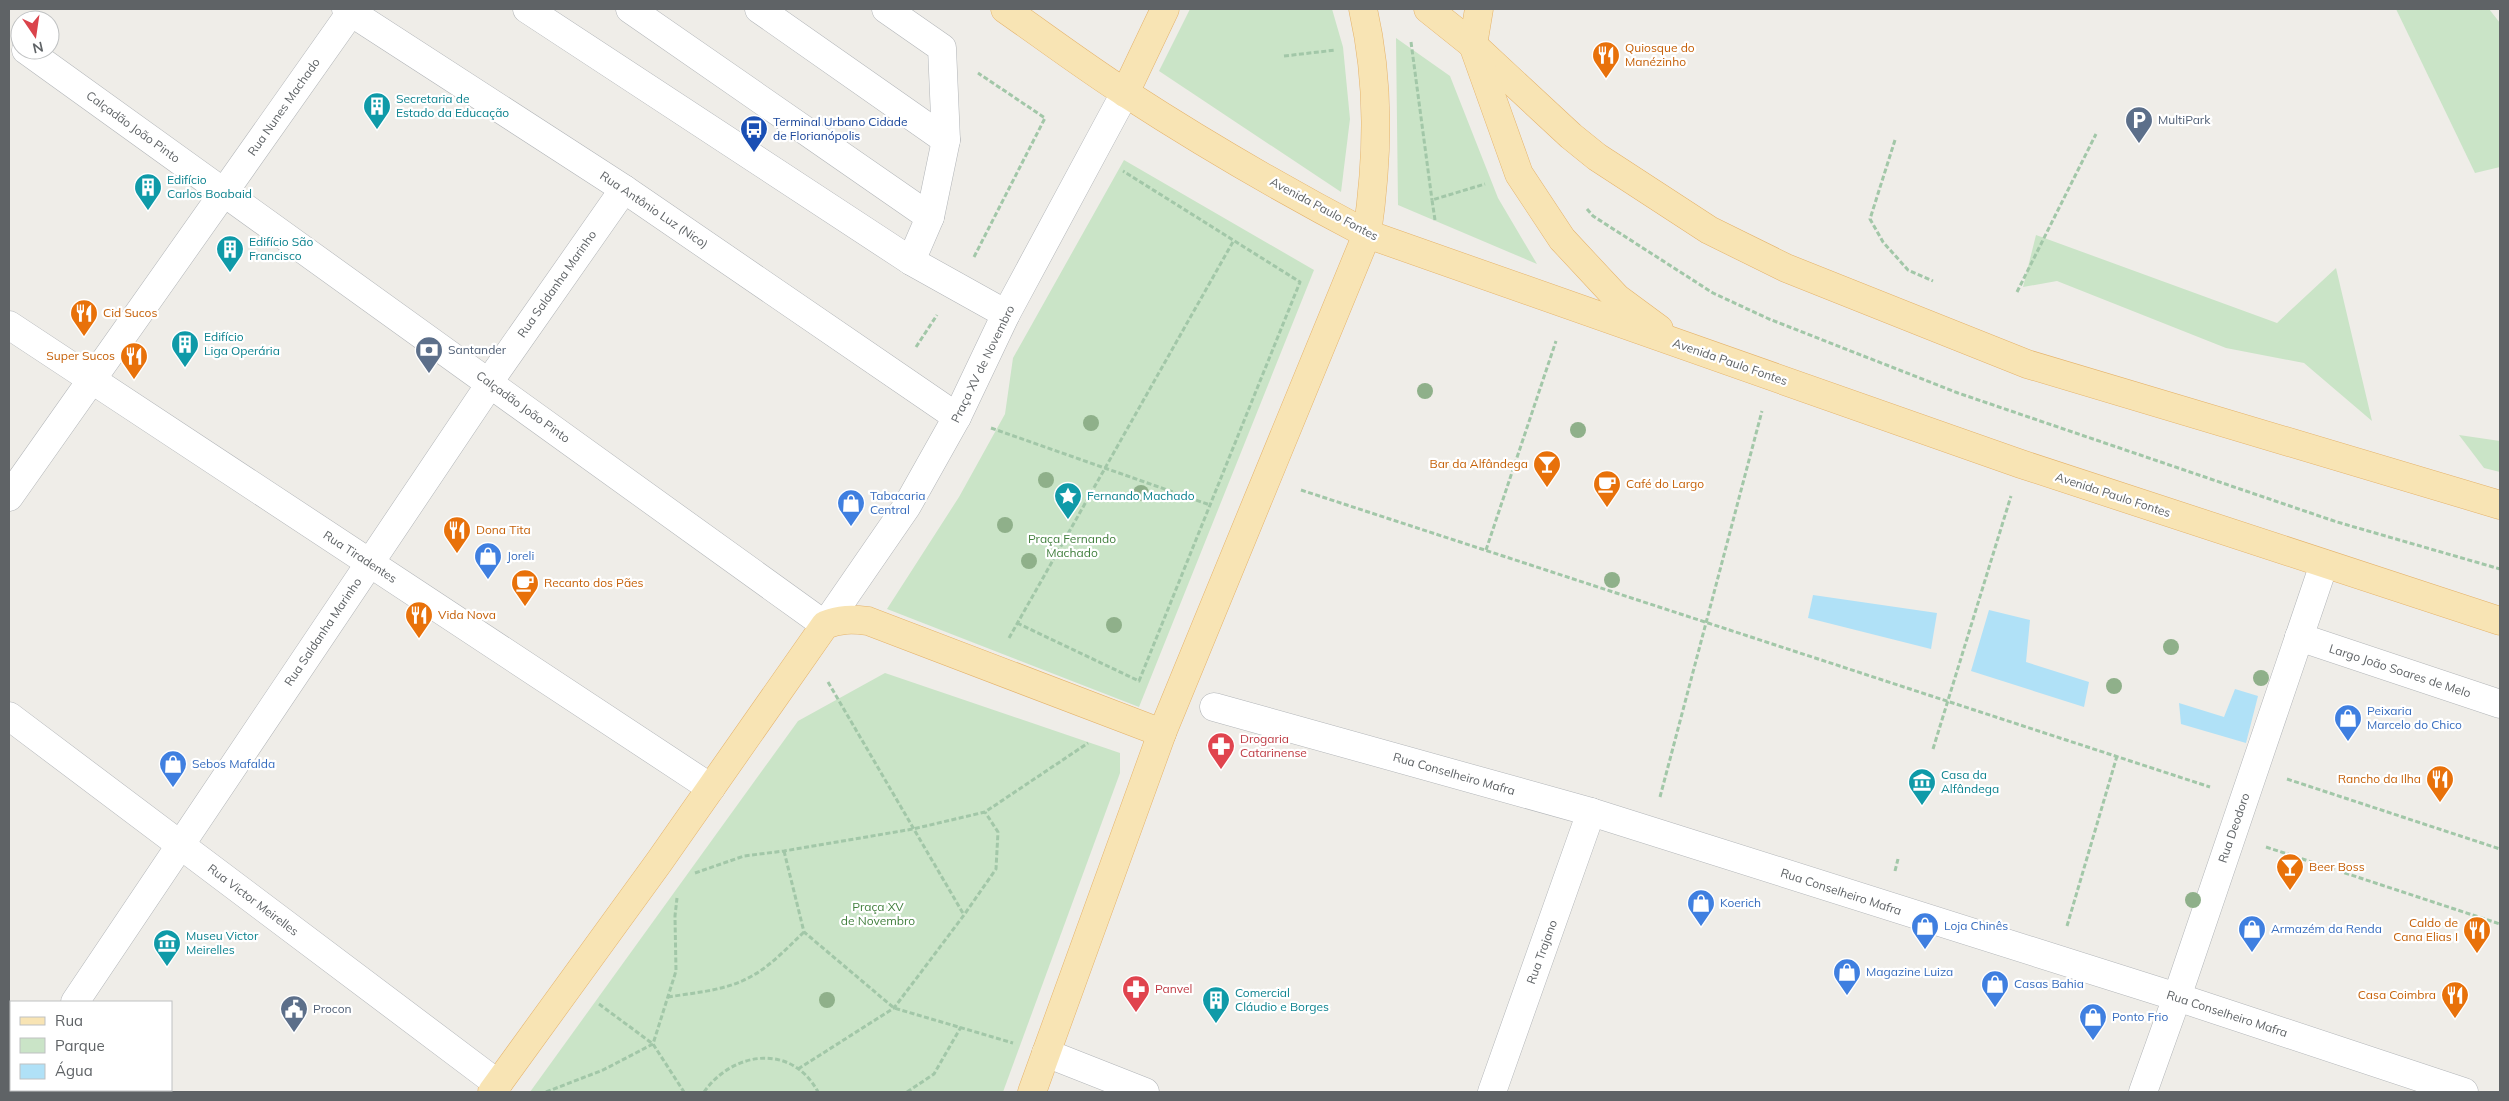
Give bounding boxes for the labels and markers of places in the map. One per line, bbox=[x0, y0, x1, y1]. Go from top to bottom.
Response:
restaurant icon: Quiosque do Manézinho bbox=[1591, 40, 1621, 79]
place label: Quiosque do Manézinho bbox=[1625, 40, 1695, 69]
building icon: Secretaria de Estado da Educação bbox=[362, 91, 392, 130]
place label: Secretaria de Estado da Educação bbox=[396, 91, 509, 120]
parking icon: MultiPark bbox=[2124, 105, 2154, 144]
place label: MultiPark bbox=[2158, 112, 2211, 127]
bus stop icon: Terminal Urbano Cidade de Florianópolis bbox=[739, 114, 769, 153]
place label: Terminal Urbano Cidade de Florianópolis bbox=[773, 114, 908, 143]
building icon: Edifício Carlos Boabaid bbox=[133, 172, 163, 211]
place label: Edifício Carlos Boabaid bbox=[167, 172, 252, 201]
building icon: Edifício São Francisco bbox=[215, 234, 245, 273]
place label: Edifício São Francisco bbox=[249, 234, 313, 263]
restaurant icon: Cid Sucos bbox=[69, 298, 99, 337]
place label: Cid Sucos bbox=[103, 305, 157, 320]
building icon: Edifício Liga Operária bbox=[170, 329, 200, 368]
place label: Edifício Liga Operária bbox=[204, 329, 280, 358]
bank icon: Santander bbox=[414, 335, 444, 374]
restaurant icon: Super Sucos bbox=[119, 341, 149, 380]
place label: Santander bbox=[448, 342, 507, 357]
place label: Super Sucos bbox=[46, 348, 115, 363]
bar icon: Bar da Alfândega bbox=[1532, 449, 1562, 488]
place label: Bar da Alfândega bbox=[1429, 456, 1528, 471]
cafe icon: Café do Largo bbox=[1592, 469, 1622, 508]
place label: Café do Largo bbox=[1626, 476, 1704, 491]
place icon: Fernando Machado bbox=[1053, 481, 1083, 520]
shop icon: Tabacaria Central bbox=[836, 488, 866, 527]
place label: Tabacaria Central bbox=[870, 488, 925, 517]
place label: Fernando Machado bbox=[1087, 488, 1195, 503]
restaurant icon: Dona Tita bbox=[442, 515, 472, 554]
place label: Dona Tita bbox=[476, 522, 531, 537]
shop icon: Joreli bbox=[473, 541, 503, 580]
place label: Joreli bbox=[507, 548, 534, 563]
cafe icon: Recanto dos Pães bbox=[510, 568, 540, 607]
place label: Recanto dos Pães bbox=[544, 575, 644, 590]
restaurant icon: Vida Nova bbox=[404, 600, 434, 639]
place label: Vida Nova bbox=[438, 607, 496, 622]
shop icon: Peixaria Marcelo do Chico bbox=[2333, 703, 2363, 742]
place label: Peixaria Marcelo do Chico bbox=[2367, 703, 2462, 732]
pharmacy icon: Drogaria Catarinense bbox=[1206, 731, 1236, 770]
place label: Drogaria Catarinense bbox=[1240, 731, 1307, 760]
shop icon: Sebos Mafalda bbox=[158, 749, 188, 788]
place label: Sebos Mafalda bbox=[192, 756, 275, 771]
restaurant icon: Rancho da Ilha bbox=[2425, 764, 2455, 803]
museum icon: Casa da Alfândega bbox=[1907, 767, 1937, 806]
place label: Casa da Alfândega bbox=[1941, 767, 1999, 796]
place label: Rancho da Ilha bbox=[2338, 771, 2421, 786]
bar icon: Beer Boss bbox=[2275, 852, 2305, 891]
place label: Beer Boss bbox=[2309, 859, 2365, 874]
shop icon: Koerich bbox=[1686, 888, 1716, 927]
place label: Koerich bbox=[1720, 895, 1761, 910]
shop icon: Loja Chinês bbox=[1910, 911, 1940, 950]
shop icon: Armazém da Renda bbox=[2237, 914, 2267, 953]
place label: Caldo de Cana Elias I bbox=[2393, 915, 2458, 944]
restaurant icon: Caldo de Cana Elias I bbox=[2462, 915, 2492, 954]
place label: Loja Chinês bbox=[1944, 918, 2008, 933]
place label: Armazém da Renda bbox=[2271, 921, 2382, 936]
museum icon: Museu Victor Meirelles bbox=[152, 928, 182, 967]
place label: Museu Victor Meirelles bbox=[186, 928, 259, 957]
shop icon: Magazine Luiza bbox=[1832, 957, 1862, 996]
place label: Magazine Luiza bbox=[1866, 964, 1953, 979]
shop icon: Casas Bahia bbox=[1980, 969, 2010, 1008]
pharmacy icon: Panvel bbox=[1121, 974, 1151, 1013]
place label: Casas Bahia bbox=[2014, 976, 2084, 991]
restaurant icon: Casa Coimbra bbox=[2440, 980, 2470, 1019]
place label: Panvel bbox=[1155, 981, 1192, 996]
building icon: Comercial Cláudio e Borges bbox=[1201, 985, 1231, 1024]
place label: Comercial Cláudio e Borges bbox=[1235, 985, 1329, 1014]
place label: Casa Coimbra bbox=[2358, 987, 2436, 1002]
public building icon: Procon bbox=[279, 994, 309, 1033]
place label: Procon bbox=[313, 1001, 352, 1016]
shop icon: Ponto Frio bbox=[2078, 1002, 2108, 1041]
place label: Ponto Frio bbox=[2112, 1009, 2168, 1024]

